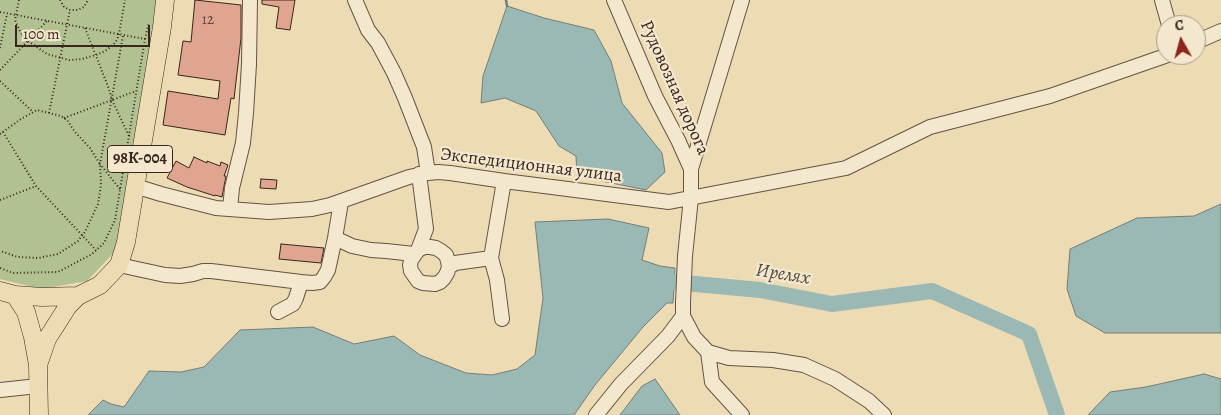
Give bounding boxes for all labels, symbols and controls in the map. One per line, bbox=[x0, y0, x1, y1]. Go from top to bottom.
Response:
house number: 12 bbox=[202, 11, 214, 29]
scale bar bbox=[18, 15, 152, 47]
north arrow bbox=[1156, 15, 1206, 65]
text: С bbox=[1174, 16, 1185, 36]
street label: Рудовозная дорога bbox=[635, 17, 713, 159]
text: 100 m bbox=[23, 24, 60, 44]
street label: Экспедиционная улица bbox=[439, 144, 623, 188]
road number: 98К-004 bbox=[108, 146, 172, 172]
water label: Ирелях bbox=[754, 259, 812, 291]

